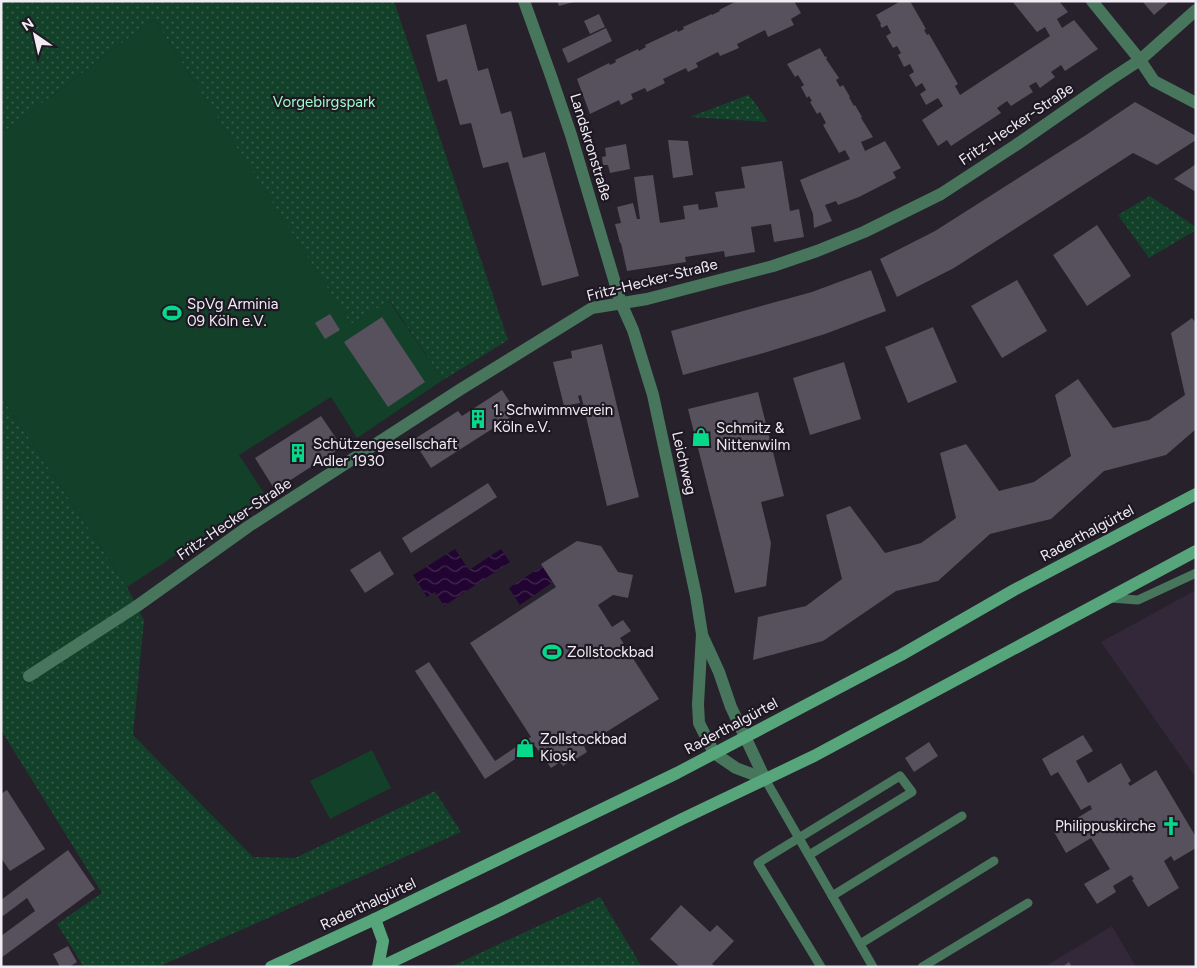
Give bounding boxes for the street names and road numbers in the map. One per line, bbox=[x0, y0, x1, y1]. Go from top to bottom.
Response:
street label: Fritz-Hecker-Straße bbox=[955, 79, 1077, 169]
street label: Landskronstraße bbox=[566, 91, 616, 203]
street label: Fritz-Hecker-Straße bbox=[585, 255, 719, 305]
street label: Leichweg bbox=[668, 430, 700, 496]
street label: Fritz-Hecker-Straße bbox=[173, 474, 295, 564]
street label: Raderthalgürtel bbox=[1037, 501, 1137, 565]
street label: Raderthalgürtel bbox=[681, 694, 781, 758]
street label: Raderthalgürtel bbox=[317, 874, 419, 934]

